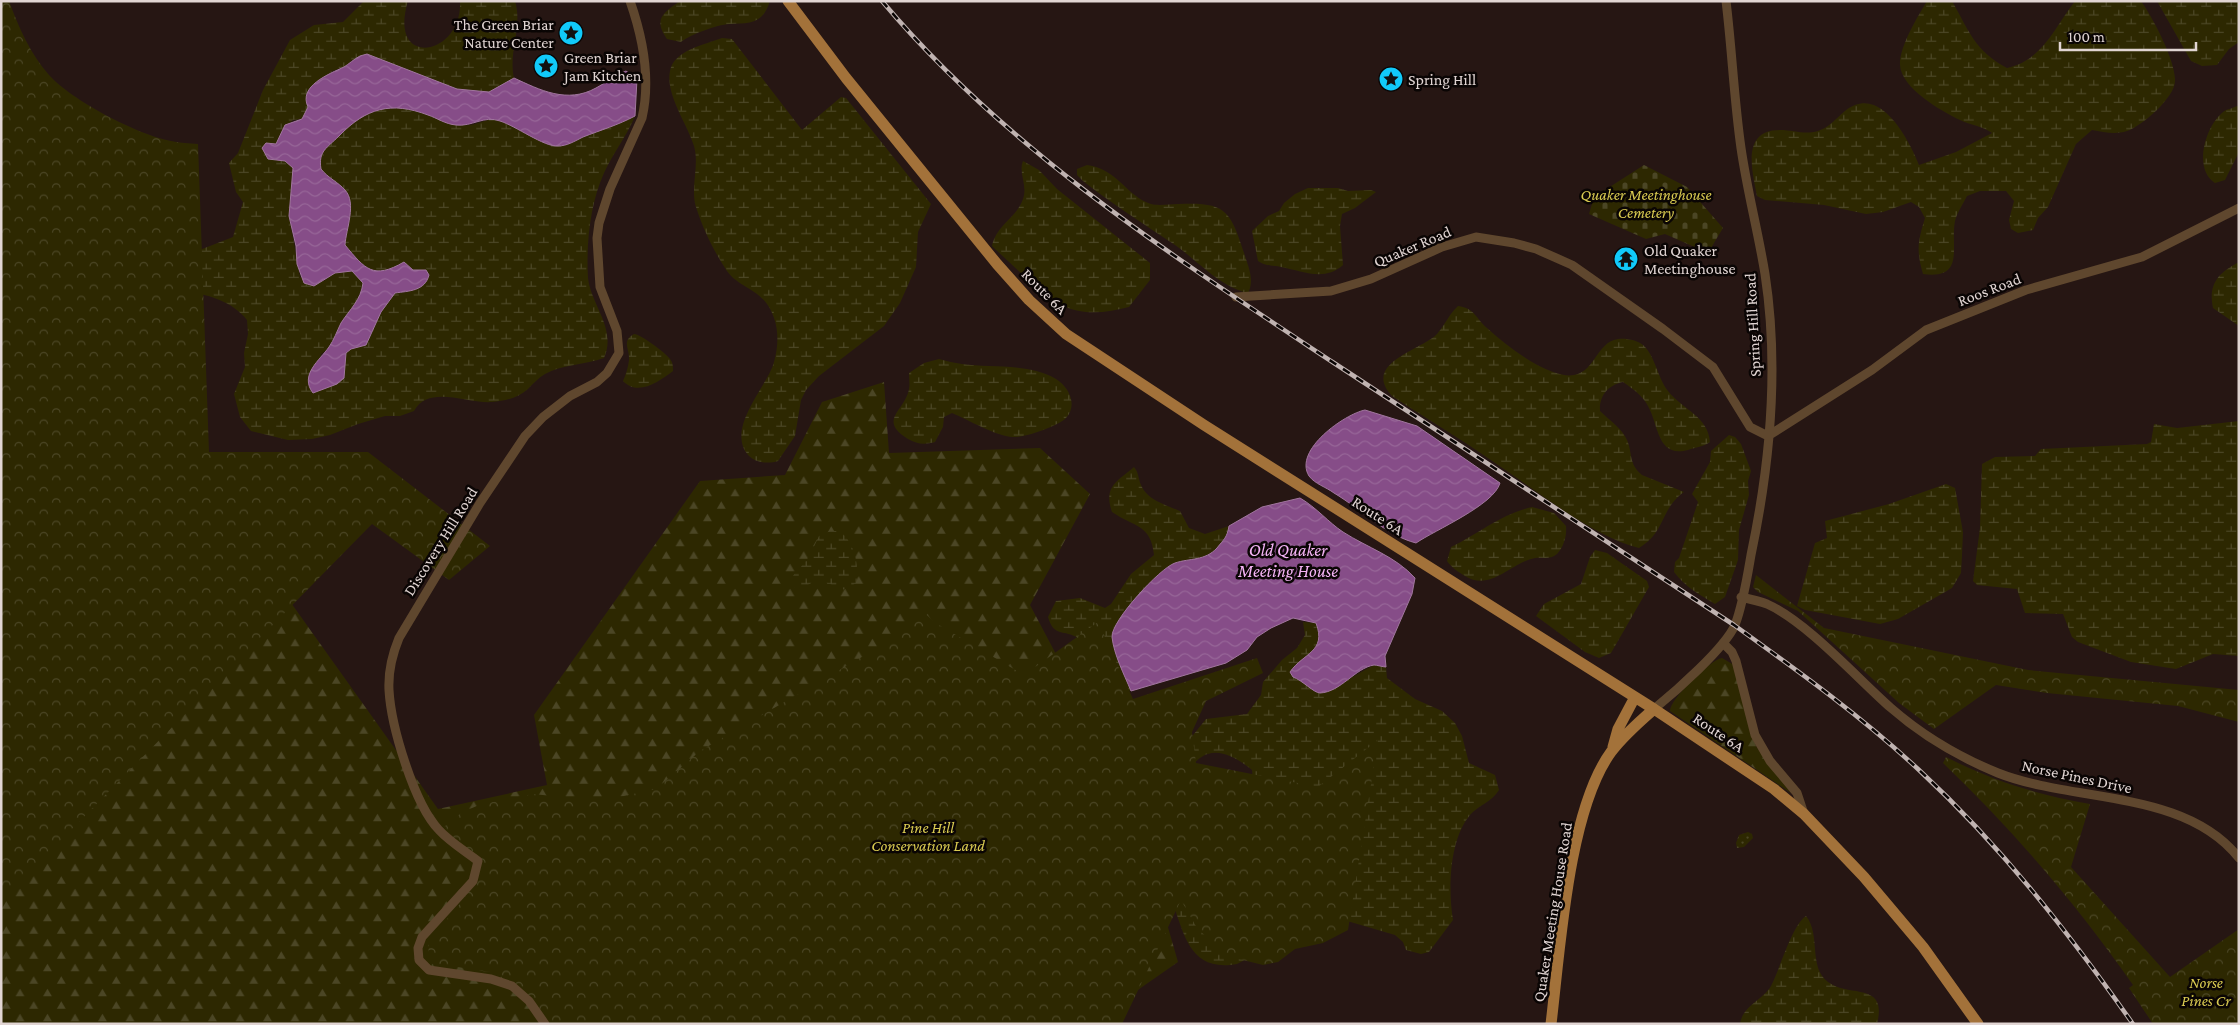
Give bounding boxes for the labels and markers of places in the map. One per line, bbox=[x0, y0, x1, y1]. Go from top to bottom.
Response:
place label: The Green Briar Nature Center bbox=[454, 16, 554, 51]
place icon: The Green Briar Nature Center bbox=[558, 20, 584, 46]
place label: Green Briar Jam Kitchen bbox=[562, 49, 642, 85]
place icon: Green Briar Jam Kitchen bbox=[533, 53, 559, 79]
place icon: Spring Hill bbox=[1378, 66, 1404, 92]
place label: Spring Hill bbox=[1408, 71, 1476, 89]
place label: Old Quaker Meetinghouse bbox=[1644, 242, 1735, 278]
temple icon: Old Quaker Meetinghouse bbox=[1613, 246, 1639, 272]

